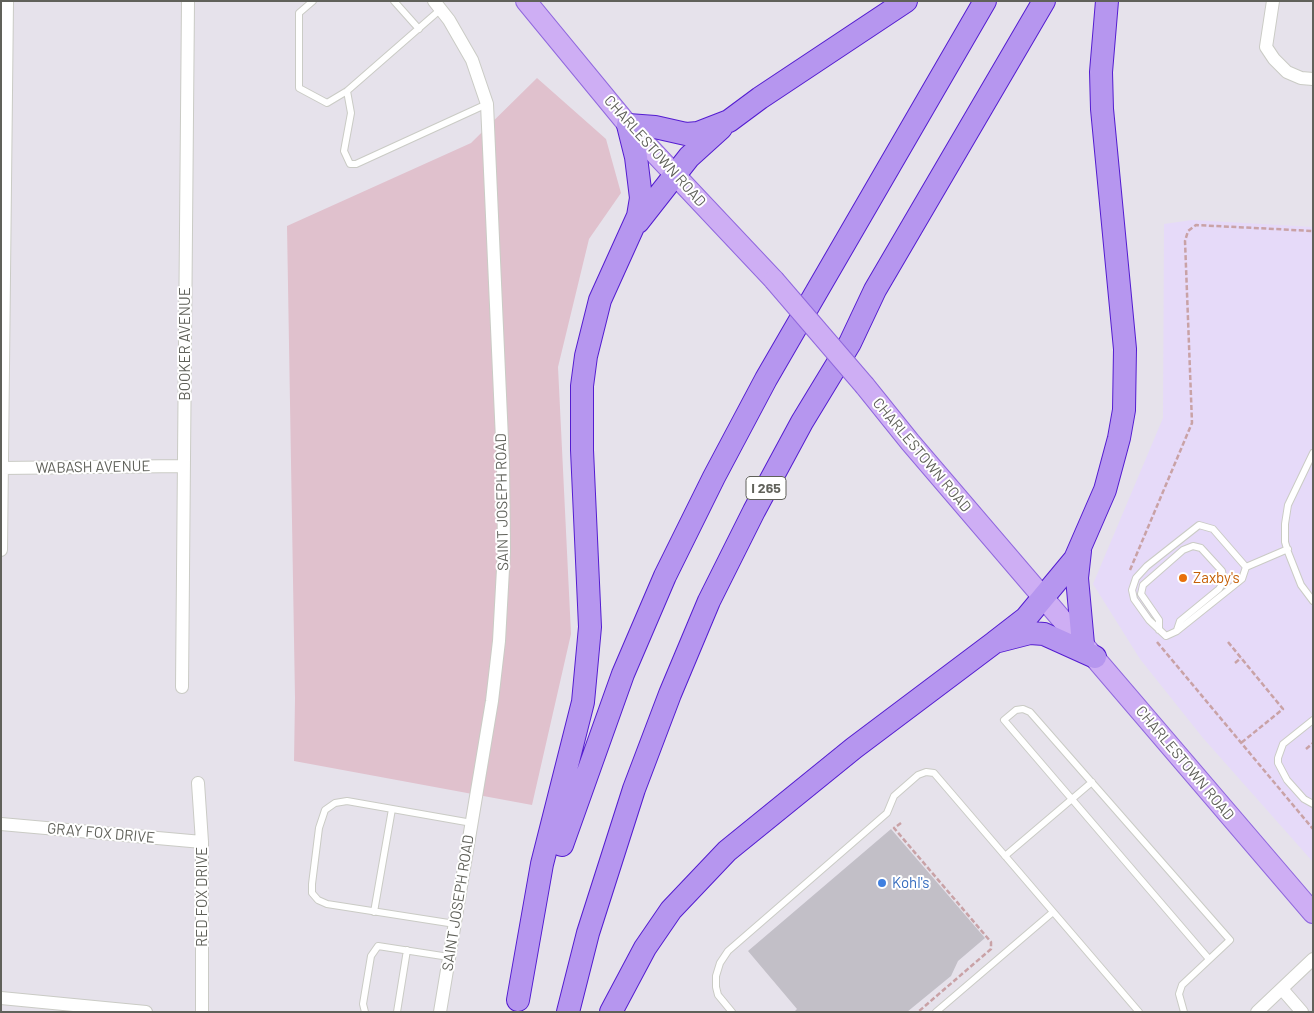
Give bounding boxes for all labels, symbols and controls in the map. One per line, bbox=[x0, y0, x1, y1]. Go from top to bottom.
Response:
street label: CHARLESTOWN ROAD bbox=[600, 92, 710, 210]
street label: BOOKER AVENUE bbox=[176, 287, 194, 401]
street label: CHARLESTOWN ROAD bbox=[869, 394, 975, 516]
street label: SAINT JOSEPH ROAD bbox=[492, 433, 512, 571]
street label: WABASH AVENUE bbox=[35, 457, 151, 477]
road number: I 265 bbox=[746, 476, 786, 499]
place label: Zaxby's bbox=[1193, 569, 1240, 587]
marker: Zaxby's bbox=[1177, 572, 1189, 584]
street label: CHARLESTOWN ROAD bbox=[1132, 702, 1238, 824]
street label: GRAY FOX DRIVE bbox=[46, 819, 156, 847]
street label: SAINT JOSEPH ROAD bbox=[438, 834, 478, 972]
street label: RED FOX DRIVE bbox=[193, 847, 211, 947]
place label: Kohl's bbox=[892, 874, 929, 892]
marker: Kohl's bbox=[876, 877, 888, 889]

